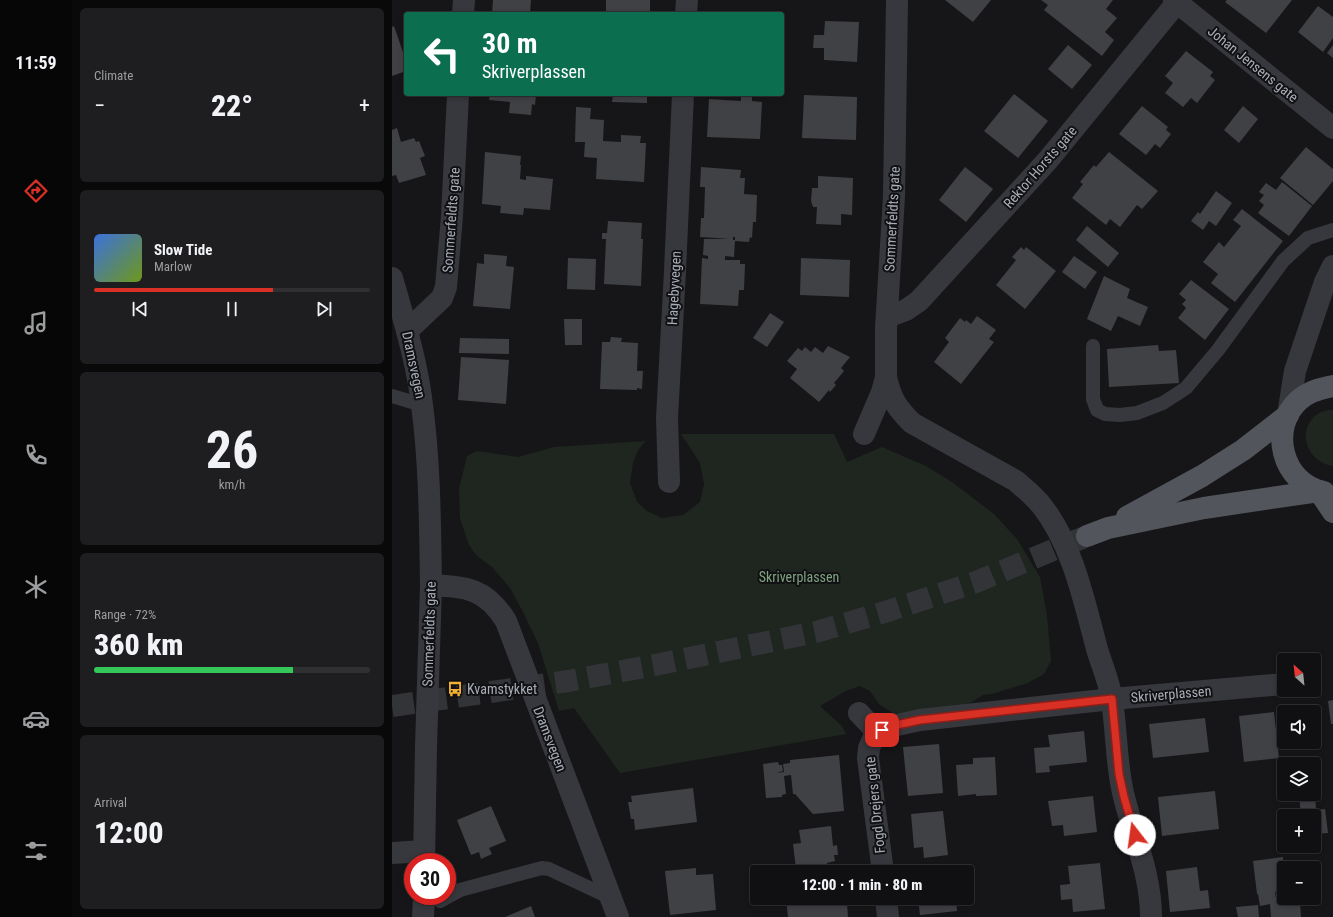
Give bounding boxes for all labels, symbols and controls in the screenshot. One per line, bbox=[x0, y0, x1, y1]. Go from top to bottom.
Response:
street label: Johan Jensens gate bbox=[1205, 23, 1302, 105]
text: 30 m bbox=[482, 27, 538, 60]
icon: left bbox=[416, 28, 468, 80]
text: 11:59 bbox=[15, 52, 57, 73]
text: Skriverplassen bbox=[482, 61, 586, 82]
text: Climate bbox=[94, 68, 133, 83]
text: 22° bbox=[211, 88, 253, 123]
text: − bbox=[94, 93, 105, 118]
text: + bbox=[359, 93, 370, 118]
street label: Rektor Horsts gate bbox=[1000, 122, 1080, 211]
street label: Sommerfeldts gate bbox=[439, 166, 463, 273]
street label: Sommerfeldts gate bbox=[881, 166, 903, 272]
icon: directions bbox=[22, 177, 50, 205]
text: Slow Tide bbox=[154, 241, 212, 259]
street label: Hagebyvegen bbox=[664, 251, 684, 325]
text: Marlow bbox=[154, 259, 192, 274]
icon: previous bbox=[129, 298, 151, 320]
icon: pause bbox=[221, 298, 243, 320]
icon: next bbox=[313, 298, 335, 320]
icon: music bbox=[22, 309, 50, 337]
street label: Dramsvegen bbox=[399, 330, 429, 400]
text: 26 bbox=[206, 420, 258, 481]
icon: phone bbox=[22, 441, 50, 469]
text: km/h bbox=[219, 477, 245, 492]
park label: Skriverplassen bbox=[759, 569, 839, 585]
icon: climate bbox=[22, 573, 50, 601]
street label: Sommerfeldts gate bbox=[419, 581, 439, 687]
text: Range · 72% bbox=[94, 607, 156, 622]
text: 360 km bbox=[94, 627, 183, 662]
north arrow bbox=[1277, 653, 1321, 697]
map controls bbox=[1277, 653, 1321, 905]
bus stop icon: Kvamstykket bbox=[446, 680, 464, 698]
place label: Kvamstykket bbox=[467, 681, 537, 697]
street label: Skriverplassen bbox=[1130, 683, 1212, 705]
street label: Dramsvegen bbox=[530, 704, 570, 774]
icon: car bbox=[22, 705, 50, 733]
button: sound bbox=[1277, 705, 1321, 749]
pin bbox=[865, 713, 899, 747]
icon: arrive bbox=[871, 719, 893, 741]
street label: Fogd Drejers gate bbox=[862, 755, 888, 854]
button: layers bbox=[1277, 757, 1321, 801]
text: Arrival bbox=[94, 795, 127, 810]
button: + bbox=[1277, 809, 1321, 853]
position arrow bbox=[1114, 814, 1156, 856]
text: 12:00 bbox=[94, 815, 163, 850]
icon: filters bbox=[22, 837, 50, 865]
speed limit sign: 30 bbox=[404, 853, 456, 905]
button: − bbox=[1277, 861, 1321, 905]
text: 12:00 · 1 min · 80 m bbox=[802, 876, 922, 894]

